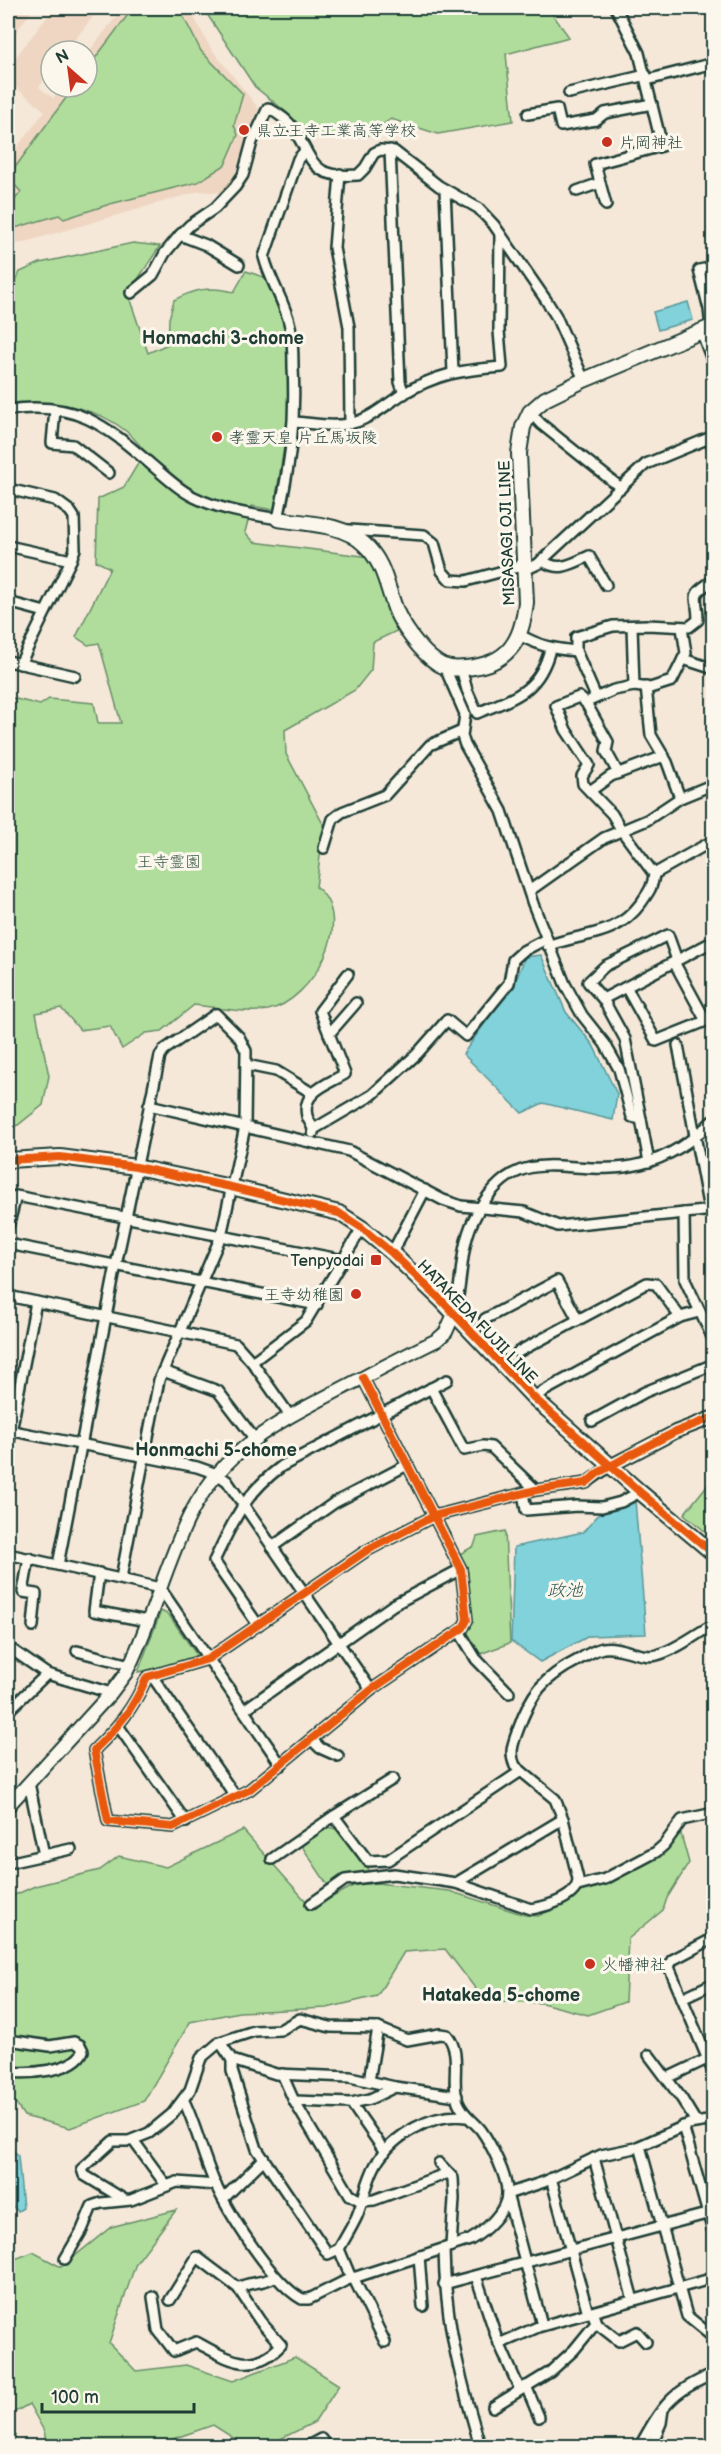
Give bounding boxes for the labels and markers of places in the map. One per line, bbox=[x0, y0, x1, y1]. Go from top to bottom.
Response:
place label: 県立王寺工業高等学校 bbox=[256, 122, 416, 141]
marker: 県立王寺工業高等学校 bbox=[237, 123, 251, 137]
place label: 片岡神社 bbox=[619, 134, 683, 153]
marker: 片岡神社 bbox=[600, 135, 614, 149]
place label: 孝霊天皇 片丘馬坂陵 bbox=[229, 429, 377, 448]
marker: 孝霊天皇 片丘馬坂陵 bbox=[210, 430, 224, 444]
place label: Tenpyodai bbox=[291, 1252, 364, 1271]
marker: Tenpyodai bbox=[369, 1253, 383, 1267]
place label: 王寺幼稚園 bbox=[264, 1286, 344, 1305]
marker: 王寺幼稚園 bbox=[349, 1287, 363, 1301]
place label: 火幡神社 bbox=[602, 1956, 666, 1975]
marker: 火幡神社 bbox=[583, 1957, 597, 1971]

